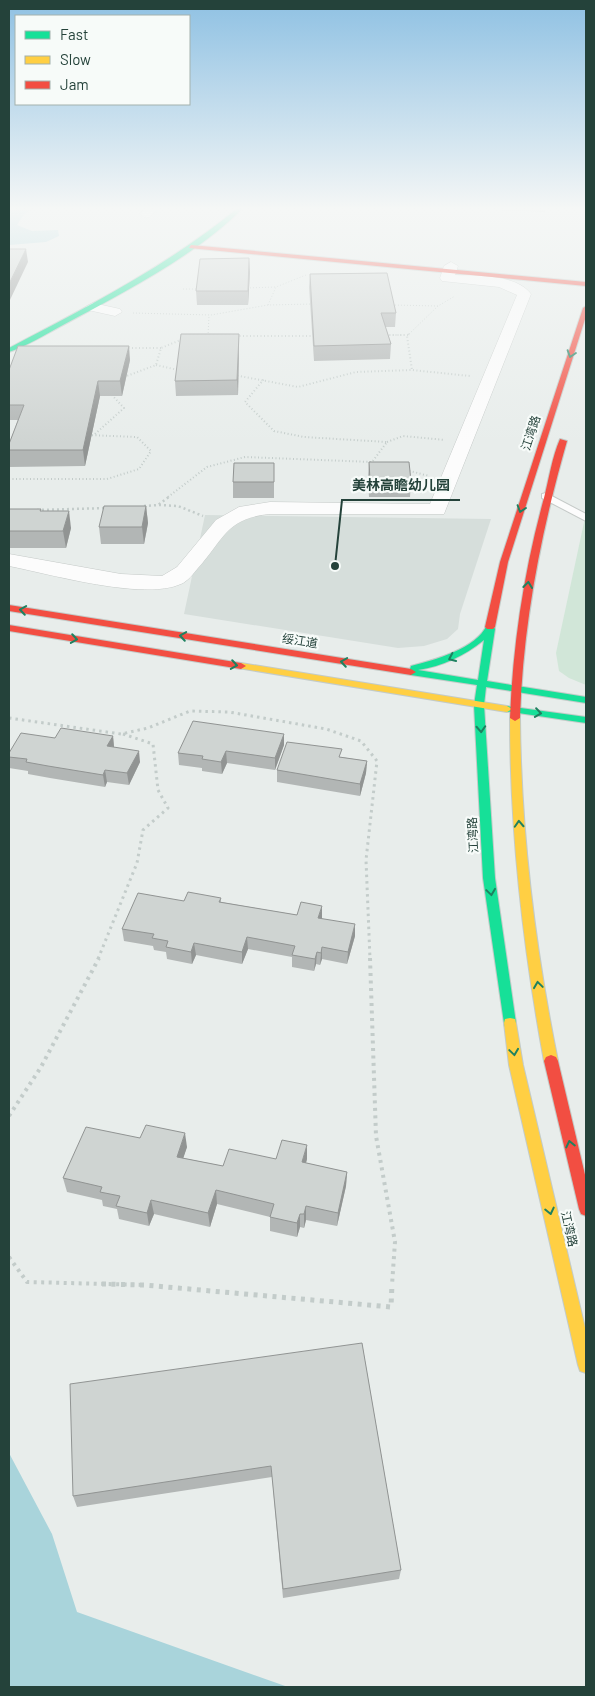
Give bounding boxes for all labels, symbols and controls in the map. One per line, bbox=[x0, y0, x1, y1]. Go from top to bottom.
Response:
legend bbox=[15, 15, 190, 105]
text: Fast bbox=[60, 25, 88, 43]
text: Slow bbox=[60, 50, 91, 68]
text: Jam bbox=[60, 75, 89, 93]
one-way arrow bbox=[567, 349, 577, 358]
street label: 江湾路 bbox=[518, 413, 542, 452]
callout: 美林高瞻幼儿园 bbox=[342, 471, 460, 500]
text: 美林高瞻幼儿园 bbox=[352, 476, 450, 493]
one-way arrow bbox=[517, 504, 527, 512]
one-way arrow bbox=[522, 581, 533, 589]
one-way arrow bbox=[18, 606, 27, 616]
street label: 绥江道 bbox=[281, 630, 319, 650]
one-way arrow bbox=[179, 632, 188, 642]
one-way arrow bbox=[70, 633, 78, 644]
one-way arrow bbox=[448, 652, 457, 663]
one-way arrow bbox=[339, 658, 348, 668]
one-way arrow bbox=[230, 660, 239, 670]
one-way arrow bbox=[535, 707, 543, 718]
one-way arrow bbox=[475, 726, 486, 734]
street label: 江湾路 bbox=[464, 817, 480, 853]
one-way arrow bbox=[513, 820, 524, 828]
one-way arrow bbox=[486, 887, 496, 896]
one-way arrow bbox=[533, 981, 544, 989]
one-way arrow bbox=[509, 1048, 519, 1057]
one-way arrow bbox=[565, 1140, 576, 1149]
one-way arrow bbox=[544, 1206, 555, 1215]
street label: 江湾路 bbox=[559, 1210, 581, 1248]

